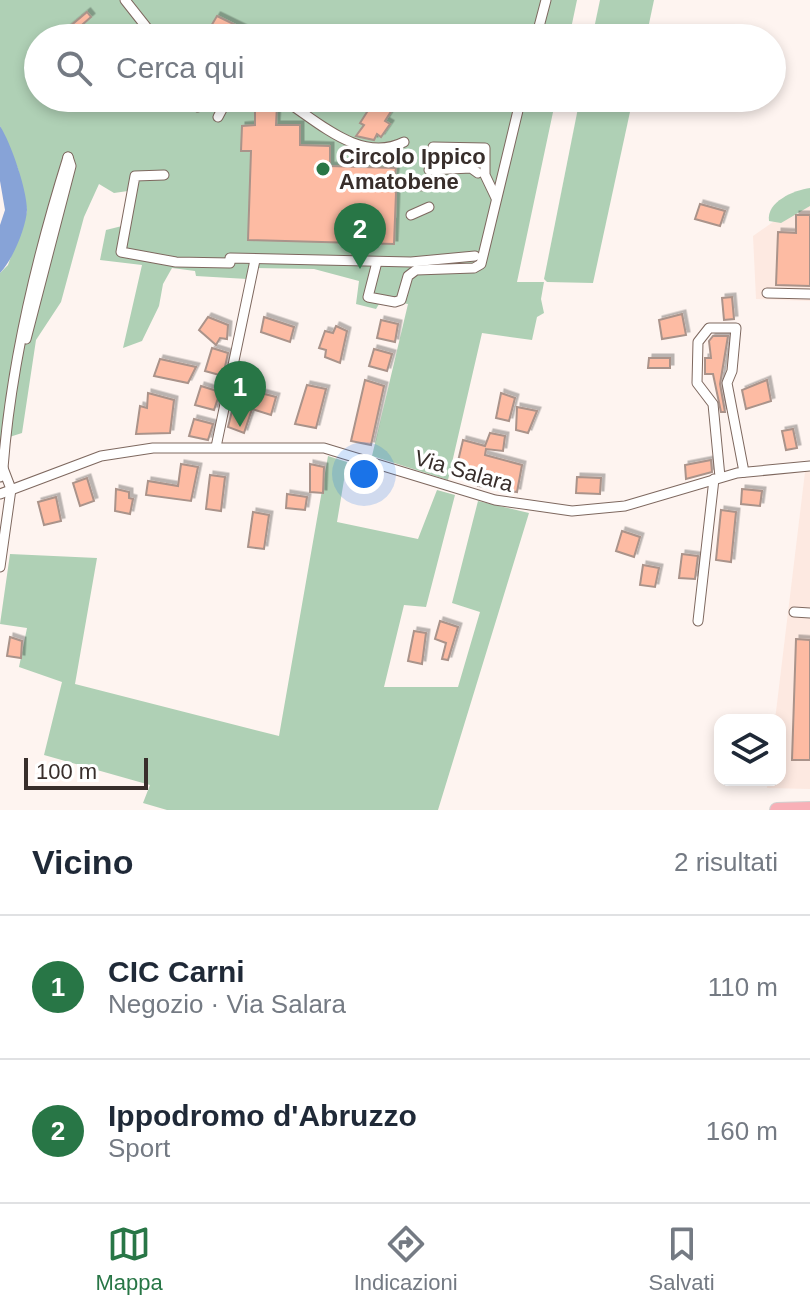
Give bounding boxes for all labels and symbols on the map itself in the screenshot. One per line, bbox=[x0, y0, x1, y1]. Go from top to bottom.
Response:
place label: Circolo Ippico Amatobene bbox=[339, 144, 486, 194]
marker: Circolo Ippico Amatobene bbox=[314, 160, 332, 178]
pin: 2 bbox=[334, 203, 386, 269]
pin: 1 bbox=[214, 361, 266, 427]
street label: Via Salara bbox=[412, 445, 517, 497]
your location bbox=[344, 454, 384, 494]
scale bar bbox=[24, 754, 148, 790]

